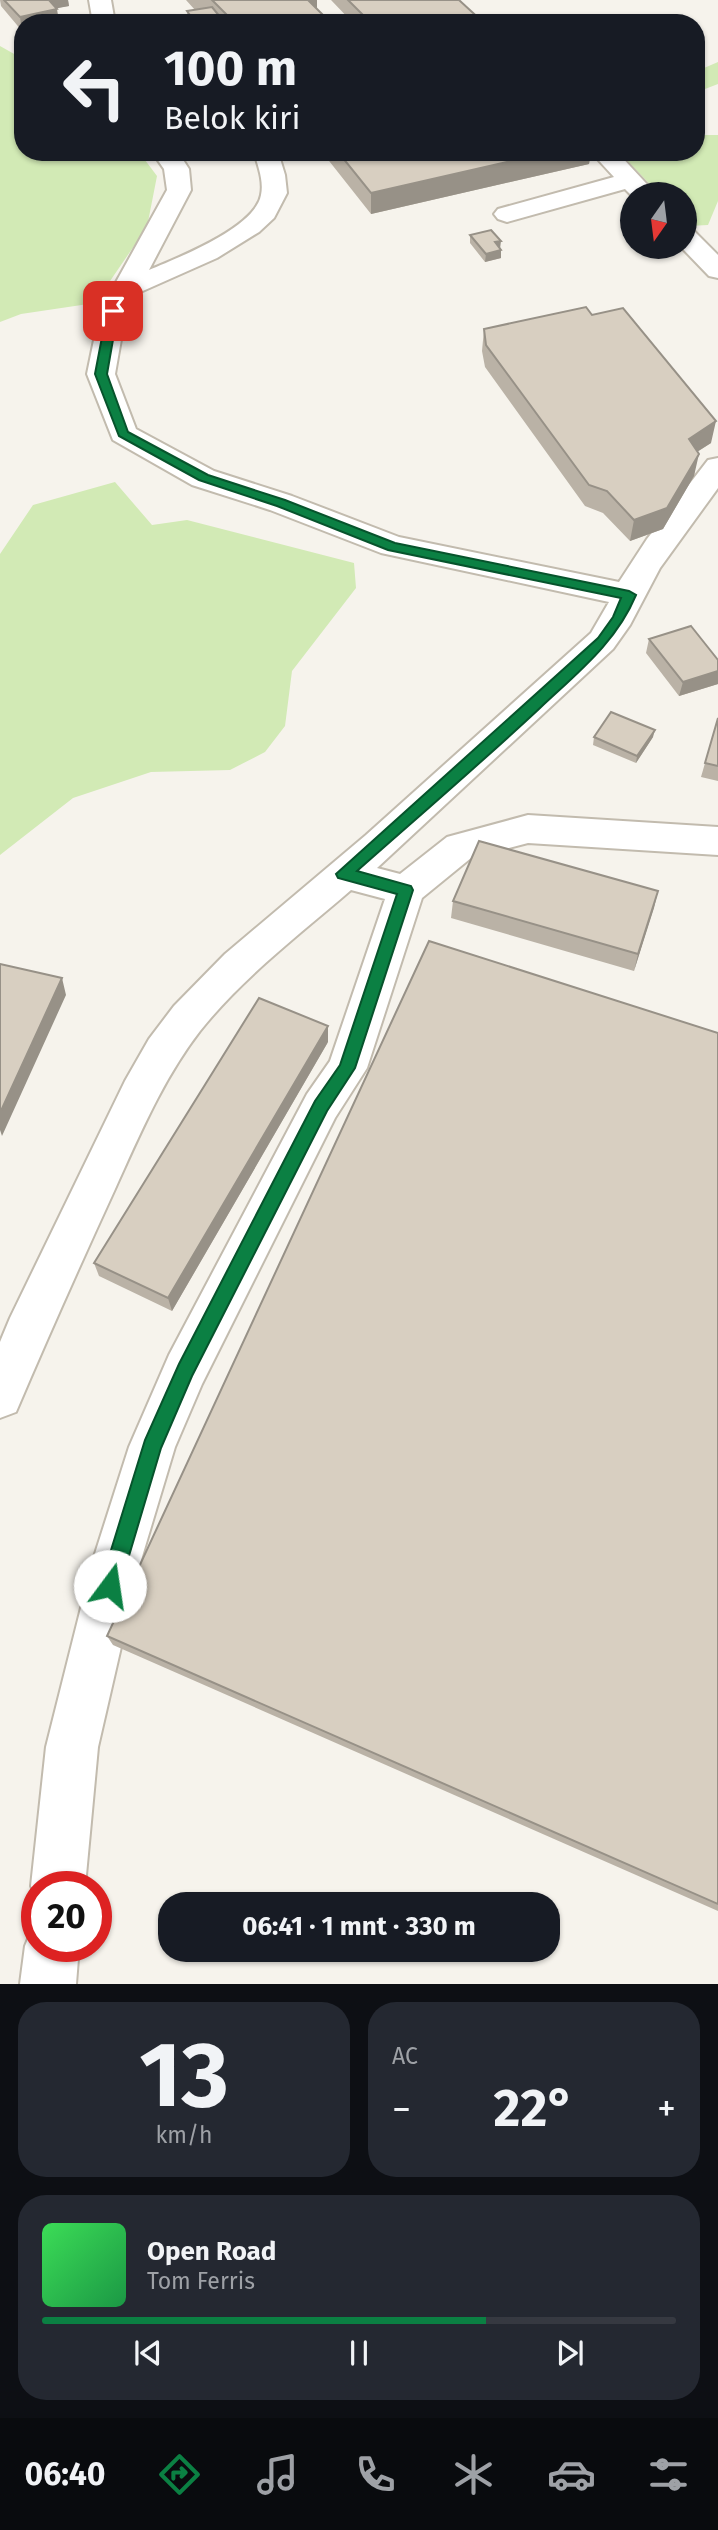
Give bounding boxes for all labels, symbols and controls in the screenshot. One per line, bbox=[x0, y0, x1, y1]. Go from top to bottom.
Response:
text: 100 m bbox=[164, 39, 297, 98]
icon: left bbox=[49, 42, 140, 133]
text: Belok kiri bbox=[164, 99, 300, 137]
north arrow bbox=[620, 182, 696, 259]
map controls bbox=[620, 182, 697, 259]
pin bbox=[83, 281, 143, 341]
icon: arrive bbox=[94, 292, 132, 330]
position arrow bbox=[73, 1549, 147, 1623]
speed limit sign: 20 bbox=[21, 1871, 112, 1962]
text: 06:41 · 1 mnt · 330 m bbox=[242, 1911, 476, 1942]
text: 13 bbox=[139, 2021, 229, 2130]
text: AC bbox=[392, 2042, 418, 2070]
text: 22° bbox=[494, 2077, 574, 2140]
text: − bbox=[392, 2086, 411, 2132]
text: + bbox=[657, 2086, 676, 2132]
text: km/h bbox=[156, 2121, 212, 2149]
text: Open Road bbox=[147, 2236, 276, 2267]
text: Tom Ferris bbox=[147, 2267, 255, 2295]
icon: previous bbox=[129, 2334, 167, 2372]
icon: pause bbox=[340, 2334, 378, 2372]
icon: next bbox=[551, 2334, 589, 2372]
icon: directions bbox=[155, 2450, 204, 2499]
icon: music bbox=[253, 2450, 302, 2499]
icon: phone bbox=[351, 2450, 400, 2499]
icon: climate bbox=[449, 2450, 498, 2499]
icon: car bbox=[547, 2450, 596, 2499]
icon: filters bbox=[644, 2450, 693, 2499]
text: 06:40 bbox=[24, 2455, 106, 2493]

